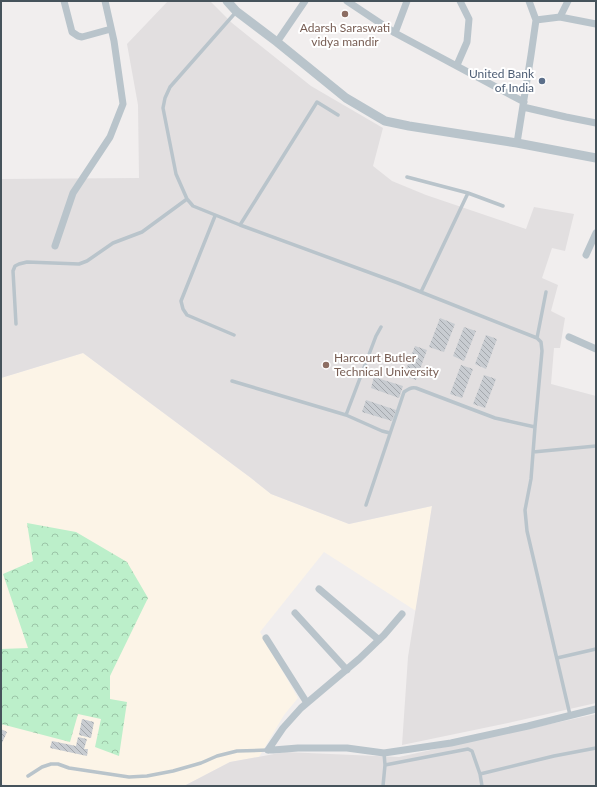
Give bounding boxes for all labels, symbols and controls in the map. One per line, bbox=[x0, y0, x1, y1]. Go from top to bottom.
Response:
marker: Adarsh Saraswati vidya mandir bbox=[340, 9, 350, 19]
place label: Adarsh Saraswati vidya mandir bbox=[300, 20, 390, 49]
place label: United Bank of India bbox=[469, 66, 535, 95]
marker: United Bank of India bbox=[537, 76, 547, 86]
place label: Harcourt Butler Technical University bbox=[334, 350, 440, 379]
marker: Harcourt Butler Technical University bbox=[321, 360, 331, 370]

